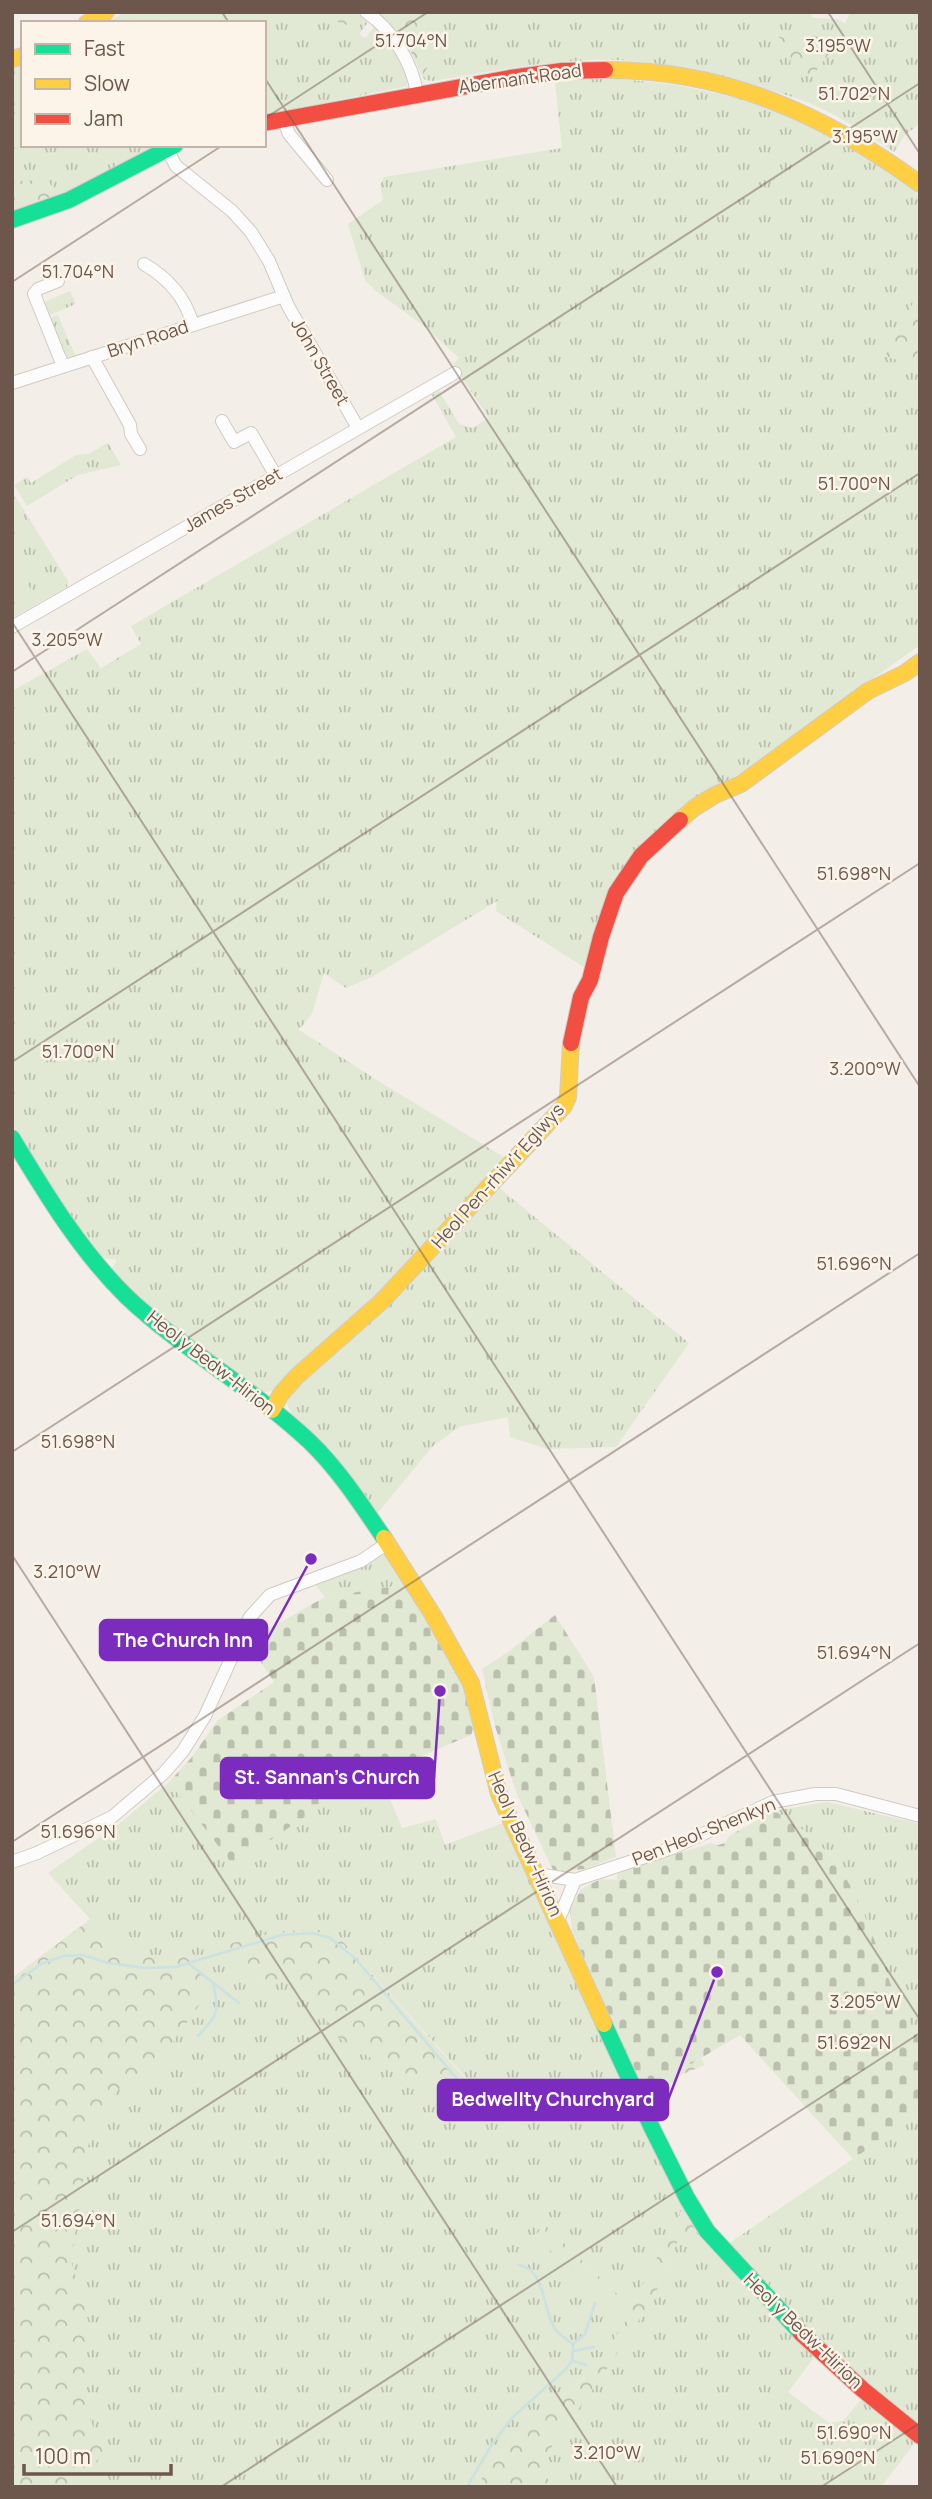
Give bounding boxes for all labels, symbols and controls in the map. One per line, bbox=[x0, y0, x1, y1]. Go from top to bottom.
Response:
legend bbox=[21, 21, 266, 147]
text: 51.704°N bbox=[375, 28, 447, 52]
text: 3.195°W bbox=[805, 33, 871, 57]
text: Fast bbox=[84, 34, 125, 62]
street label: Abernant Road bbox=[457, 58, 583, 99]
text: Slow bbox=[84, 69, 130, 97]
text: 51.702°N bbox=[818, 81, 890, 105]
text: Jam bbox=[84, 104, 123, 132]
text: 3.195°W bbox=[832, 124, 898, 148]
text: 51.704°N bbox=[42, 259, 114, 283]
street label: Bryn Road bbox=[104, 314, 191, 362]
street label: John Street bbox=[286, 314, 355, 409]
street label: James Street bbox=[179, 461, 286, 537]
text: 51.700°N bbox=[818, 471, 890, 495]
text: 3.205°W bbox=[31, 627, 103, 651]
text: 51.698°N bbox=[817, 861, 891, 885]
text: 51.700°N bbox=[42, 1039, 114, 1063]
text: 3.200°W bbox=[829, 1056, 901, 1080]
street label: Heol Pen-rhiw'r Eglwys bbox=[426, 1098, 569, 1253]
text: 51.696°N bbox=[816, 1251, 892, 1275]
street label: Heol y Bedw-Hirion bbox=[143, 1305, 281, 1420]
text: 51.698°N bbox=[41, 1429, 115, 1453]
text: 3.210°W bbox=[33, 1559, 101, 1583]
callout: The Church Inn bbox=[100, 1620, 267, 1660]
text: The Church Inn bbox=[113, 1627, 253, 1653]
text: 51.694°N bbox=[817, 1640, 891, 1664]
callout: St. Sannan's Church bbox=[221, 1758, 434, 1798]
text: St. Sannan's Church bbox=[234, 1764, 420, 1790]
street label: Heol y Bedw-Hirion bbox=[483, 1767, 569, 1920]
street label: Pen Heol-Shenkyn bbox=[628, 1791, 779, 1871]
text: 51.696°N bbox=[40, 1819, 116, 1843]
text: 3.205°W bbox=[829, 1989, 901, 2013]
text: 51.692°N bbox=[817, 2030, 891, 2054]
callout: Bedwellty Churchyard bbox=[438, 2080, 668, 2120]
text: Bedwellty Churchyard bbox=[452, 2086, 654, 2112]
text: 51.694°N bbox=[41, 2208, 115, 2232]
street label: Heol y Bedw-Hirion bbox=[739, 2267, 868, 2393]
text: 51.690°N bbox=[817, 2420, 891, 2444]
scale bar bbox=[24, 2432, 172, 2476]
text: 3.210°W bbox=[573, 2440, 641, 2464]
text: 100 m bbox=[35, 2442, 91, 2470]
text: 51.690°N bbox=[801, 2445, 875, 2469]

